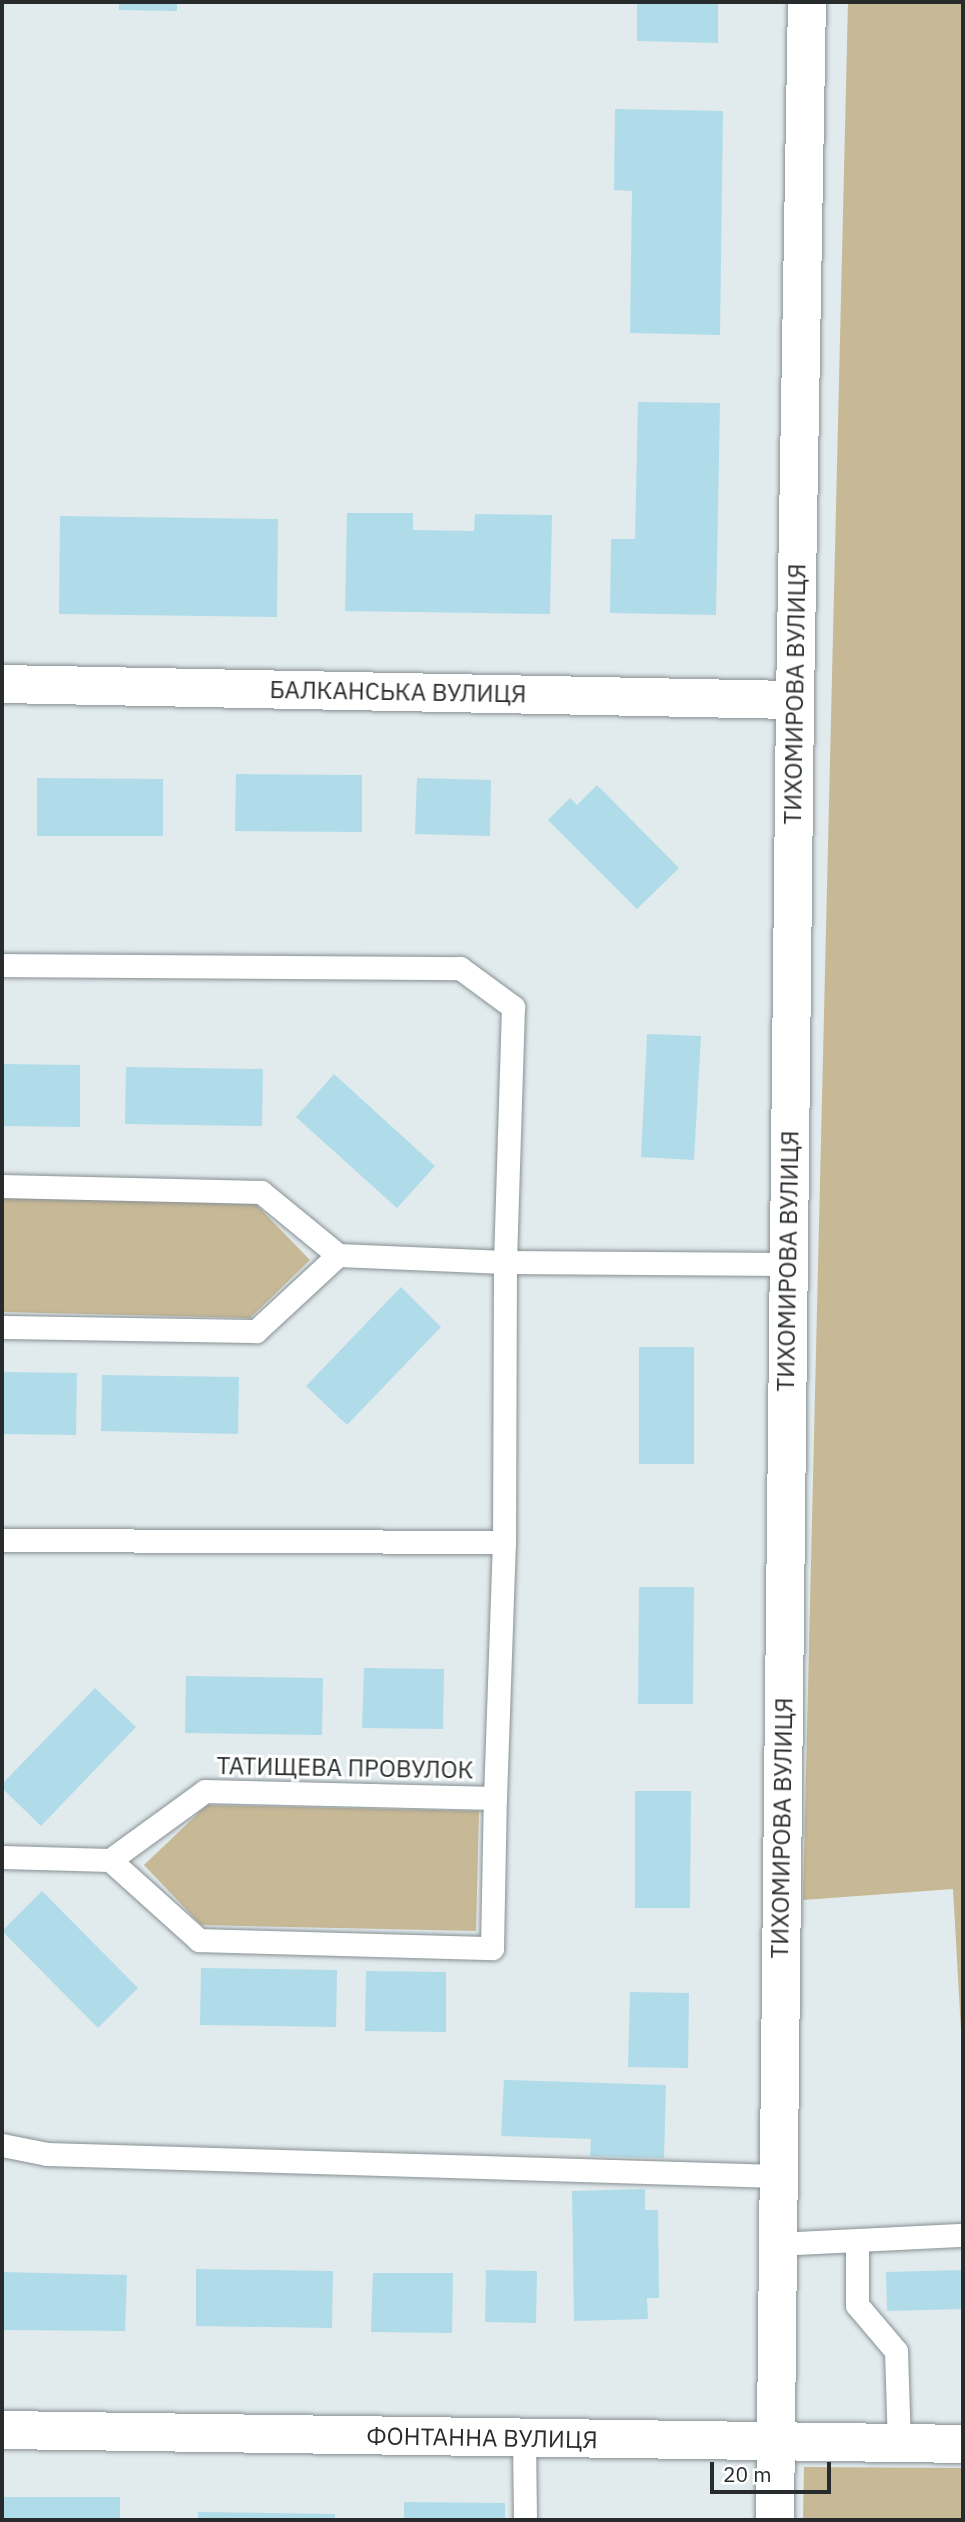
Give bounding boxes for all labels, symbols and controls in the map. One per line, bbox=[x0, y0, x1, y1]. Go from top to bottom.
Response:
street label: ТИХОМИРОВА ВУЛИЦЯ bbox=[778, 563, 812, 825]
street label: БАЛКАНСЬКА ВУЛИЦЯ bbox=[269, 675, 527, 709]
street label: ТИХОМИРОВА ВУЛИЦЯ bbox=[771, 1130, 805, 1392]
street label: ТИХОМИРОВА ВУЛИЦЯ bbox=[765, 1697, 799, 1959]
street label: ТАТИЩЕВА ПРОВУЛОК bbox=[216, 1751, 474, 1785]
street label: ФОНТАННА ВУЛИЦЯ bbox=[366, 2422, 598, 2454]
scale bar bbox=[713, 2448, 834, 2492]
text: 20 m bbox=[723, 2460, 772, 2488]

